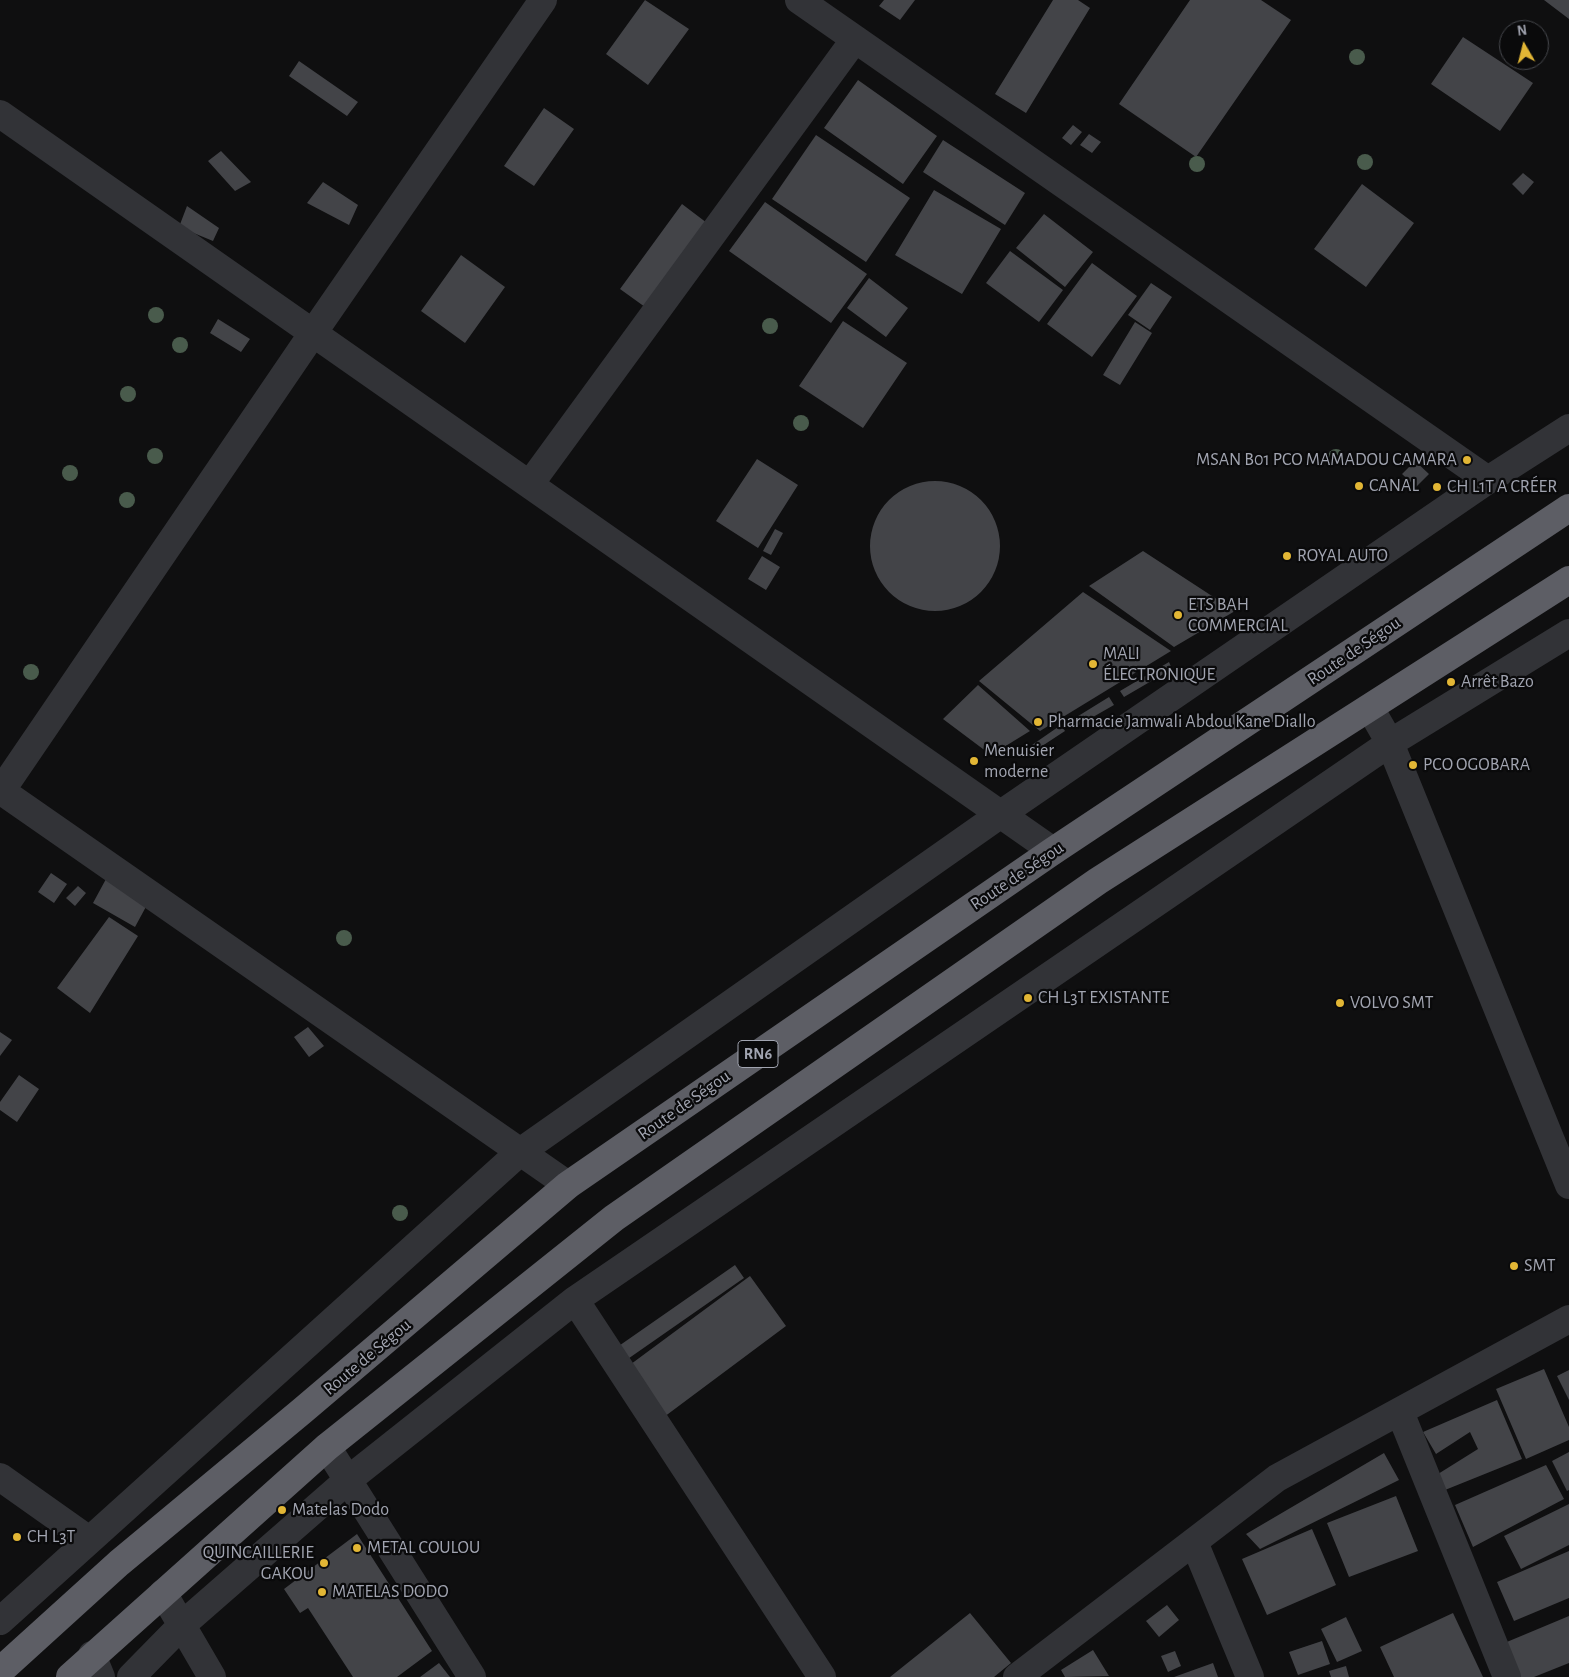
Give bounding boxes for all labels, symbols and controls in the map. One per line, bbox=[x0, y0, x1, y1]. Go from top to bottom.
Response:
north arrow bbox=[1499, 20, 1549, 70]
text: N bbox=[1516, 24, 1528, 39]
place label: MSAN B01 PCO MAMADOU CAMARA bbox=[1196, 449, 1457, 471]
marker: MSAN B01 PCO MAMADOU CAMARA bbox=[1461, 454, 1473, 466]
place label: CANAL bbox=[1369, 475, 1419, 497]
place label: CH L1T A CRÉER bbox=[1447, 476, 1557, 498]
marker: CANAL bbox=[1353, 480, 1365, 492]
marker: CH L1T A CRÉER bbox=[1431, 481, 1443, 493]
place label: ROYAL AUTO bbox=[1297, 545, 1388, 567]
marker: ROYAL AUTO bbox=[1281, 550, 1293, 562]
place label: ETS BAH COMMERCIAL bbox=[1188, 594, 1288, 636]
marker: ETS BAH COMMERCIAL bbox=[1172, 609, 1184, 621]
street label: Route de Ségou bbox=[1303, 612, 1405, 690]
place label: MALI ÉLECTRONIQUE bbox=[1103, 643, 1215, 686]
marker: MALI ÉLECTRONIQUE bbox=[1087, 658, 1099, 670]
place label: Arrêt Bazo bbox=[1461, 671, 1534, 693]
marker: Arrêt Bazo bbox=[1445, 676, 1457, 688]
place label: Pharmacie Jamwali Abdou Kane Diallo bbox=[1048, 711, 1316, 733]
marker: Pharmacie Jamwali Abdou Kane Diallo bbox=[1032, 716, 1044, 728]
place label: Menuisier moderne bbox=[984, 740, 1054, 782]
place label: PCO OGOBARA bbox=[1423, 754, 1530, 776]
marker: Menuisier moderne bbox=[968, 755, 980, 767]
marker: PCO OGOBARA bbox=[1407, 759, 1419, 771]
street label: Route de Ségou bbox=[966, 837, 1068, 915]
place label: CH L3T EXISTANTE bbox=[1038, 987, 1170, 1009]
marker: CH L3T EXISTANTE bbox=[1022, 992, 1034, 1004]
place label: VOLVO SMT bbox=[1350, 992, 1434, 1014]
marker: VOLVO SMT bbox=[1334, 997, 1346, 1009]
road number: RN6 bbox=[738, 1040, 778, 1068]
street label: Route de Ségou bbox=[634, 1065, 734, 1145]
place label: SMT bbox=[1524, 1255, 1556, 1277]
marker: SMT bbox=[1508, 1260, 1520, 1272]
street label: Route de Ségou bbox=[319, 1314, 415, 1400]
place label: Matelas Dodo bbox=[292, 1499, 389, 1521]
marker: Matelas Dodo bbox=[276, 1504, 288, 1516]
place label: CH L3T bbox=[27, 1526, 75, 1548]
marker: CH L3T bbox=[11, 1531, 23, 1543]
place label: METAL COULOU bbox=[367, 1537, 480, 1559]
place label: QUINCAILLERIE GAKOU bbox=[203, 1542, 314, 1585]
marker: METAL COULOU bbox=[351, 1542, 363, 1554]
marker: QUINCAILLERIE GAKOU bbox=[318, 1557, 330, 1569]
place label: MATELAS DODO bbox=[332, 1581, 449, 1603]
marker: MATELAS DODO bbox=[316, 1586, 328, 1598]

